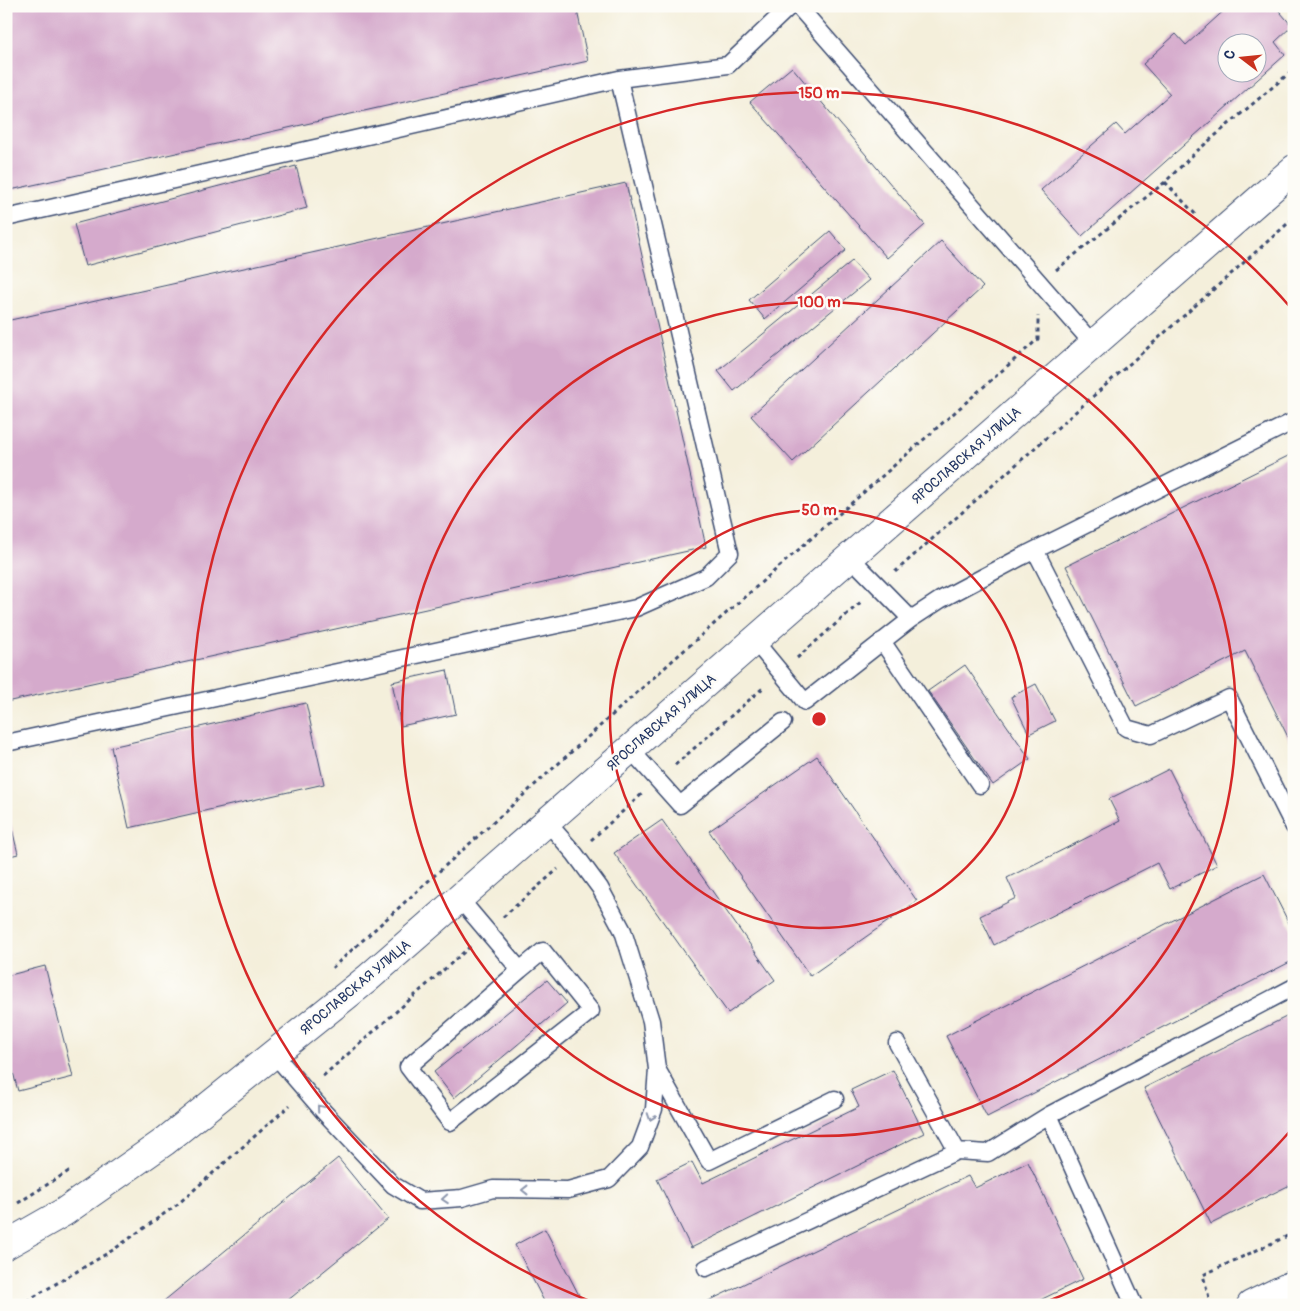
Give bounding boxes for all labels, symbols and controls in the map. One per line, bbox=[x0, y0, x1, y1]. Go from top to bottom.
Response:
north arrow bbox=[1218, 32, 1268, 82]
text: С bbox=[1221, 48, 1239, 61]
text: 150 m bbox=[799, 84, 839, 103]
text: 100 m bbox=[798, 293, 840, 312]
street label: ЯРОСЛАВСКАЯ УЛИЦА bbox=[908, 403, 1024, 507]
text: 50 m bbox=[802, 501, 836, 520]
street label: ЯРОСЛАВСКАЯ УЛИЦА bbox=[603, 670, 719, 774]
centre of rings bbox=[810, 710, 828, 728]
street label: ЯРОСЛАВСКАЯ УЛИЦА bbox=[297, 936, 414, 1039]
one-way arrow bbox=[318, 1105, 326, 1114]
one-way arrow bbox=[647, 1112, 657, 1121]
one-way arrow bbox=[520, 1185, 528, 1195]
one-way arrow bbox=[441, 1193, 449, 1204]

